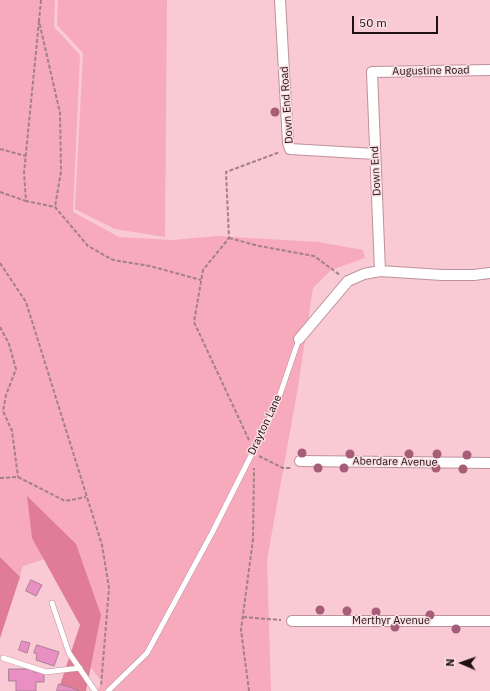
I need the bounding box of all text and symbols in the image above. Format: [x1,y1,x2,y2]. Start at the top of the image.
scale bar [354,8,440,34]
text: 50 m [359,15,387,30]
street label: Augustine Road [392,64,470,78]
street label: Down End Road [278,66,296,144]
street label: Down End [368,146,384,196]
street label: Drayton Lane [245,393,285,457]
street label: Aberdare Avenue [352,455,438,469]
street label: Merthyr Avenue [352,614,430,628]
north arrow [442,643,482,683]
text: N [443,658,457,667]

